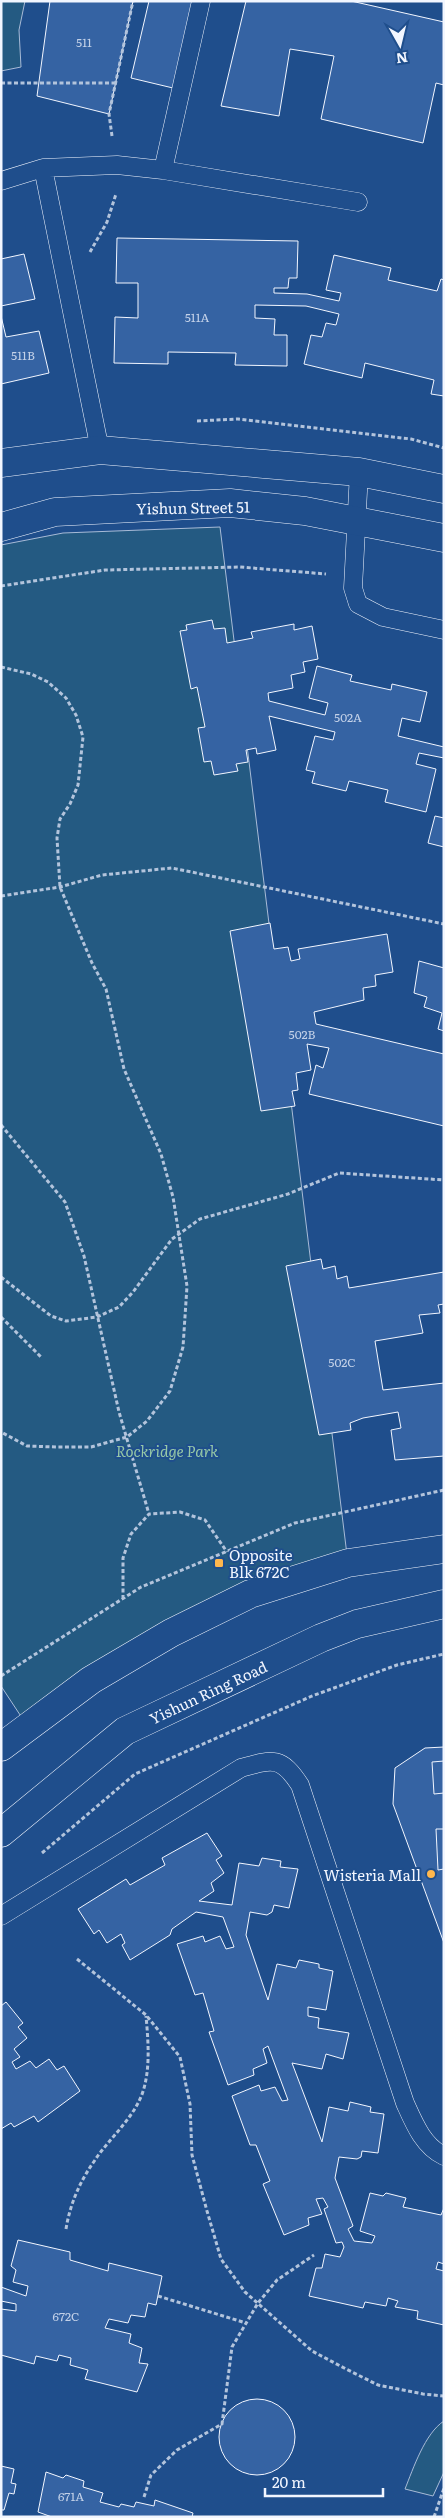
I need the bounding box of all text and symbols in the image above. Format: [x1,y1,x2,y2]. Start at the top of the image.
north arrow [375,20,425,70]
house number: 511 [76,33,92,51]
text: N [394,48,409,70]
house number: 511A [185,308,210,326]
house number: 511B [11,346,35,364]
street label: Yishun Street 51 [136,495,250,519]
house number: 502A [334,708,362,726]
house number: 502B [289,1025,316,1043]
house number: 502C [328,1353,356,1371]
park label: Rockridge Park [116,1439,219,1462]
place label: Opposite Blk 672C [229,1543,293,1583]
marker: Opposite Blk 672C [213,1557,225,1569]
street label: Yishun Ring Road [145,1655,271,1729]
place label: Wisteria Mall [324,1863,421,1886]
marker: Wisteria Mall [425,1868,437,1880]
house number: 672C [52,2307,80,2325]
scale bar [265,2466,382,2498]
text: 20 m [272,2470,306,2493]
house number: 671A [58,2487,84,2505]

